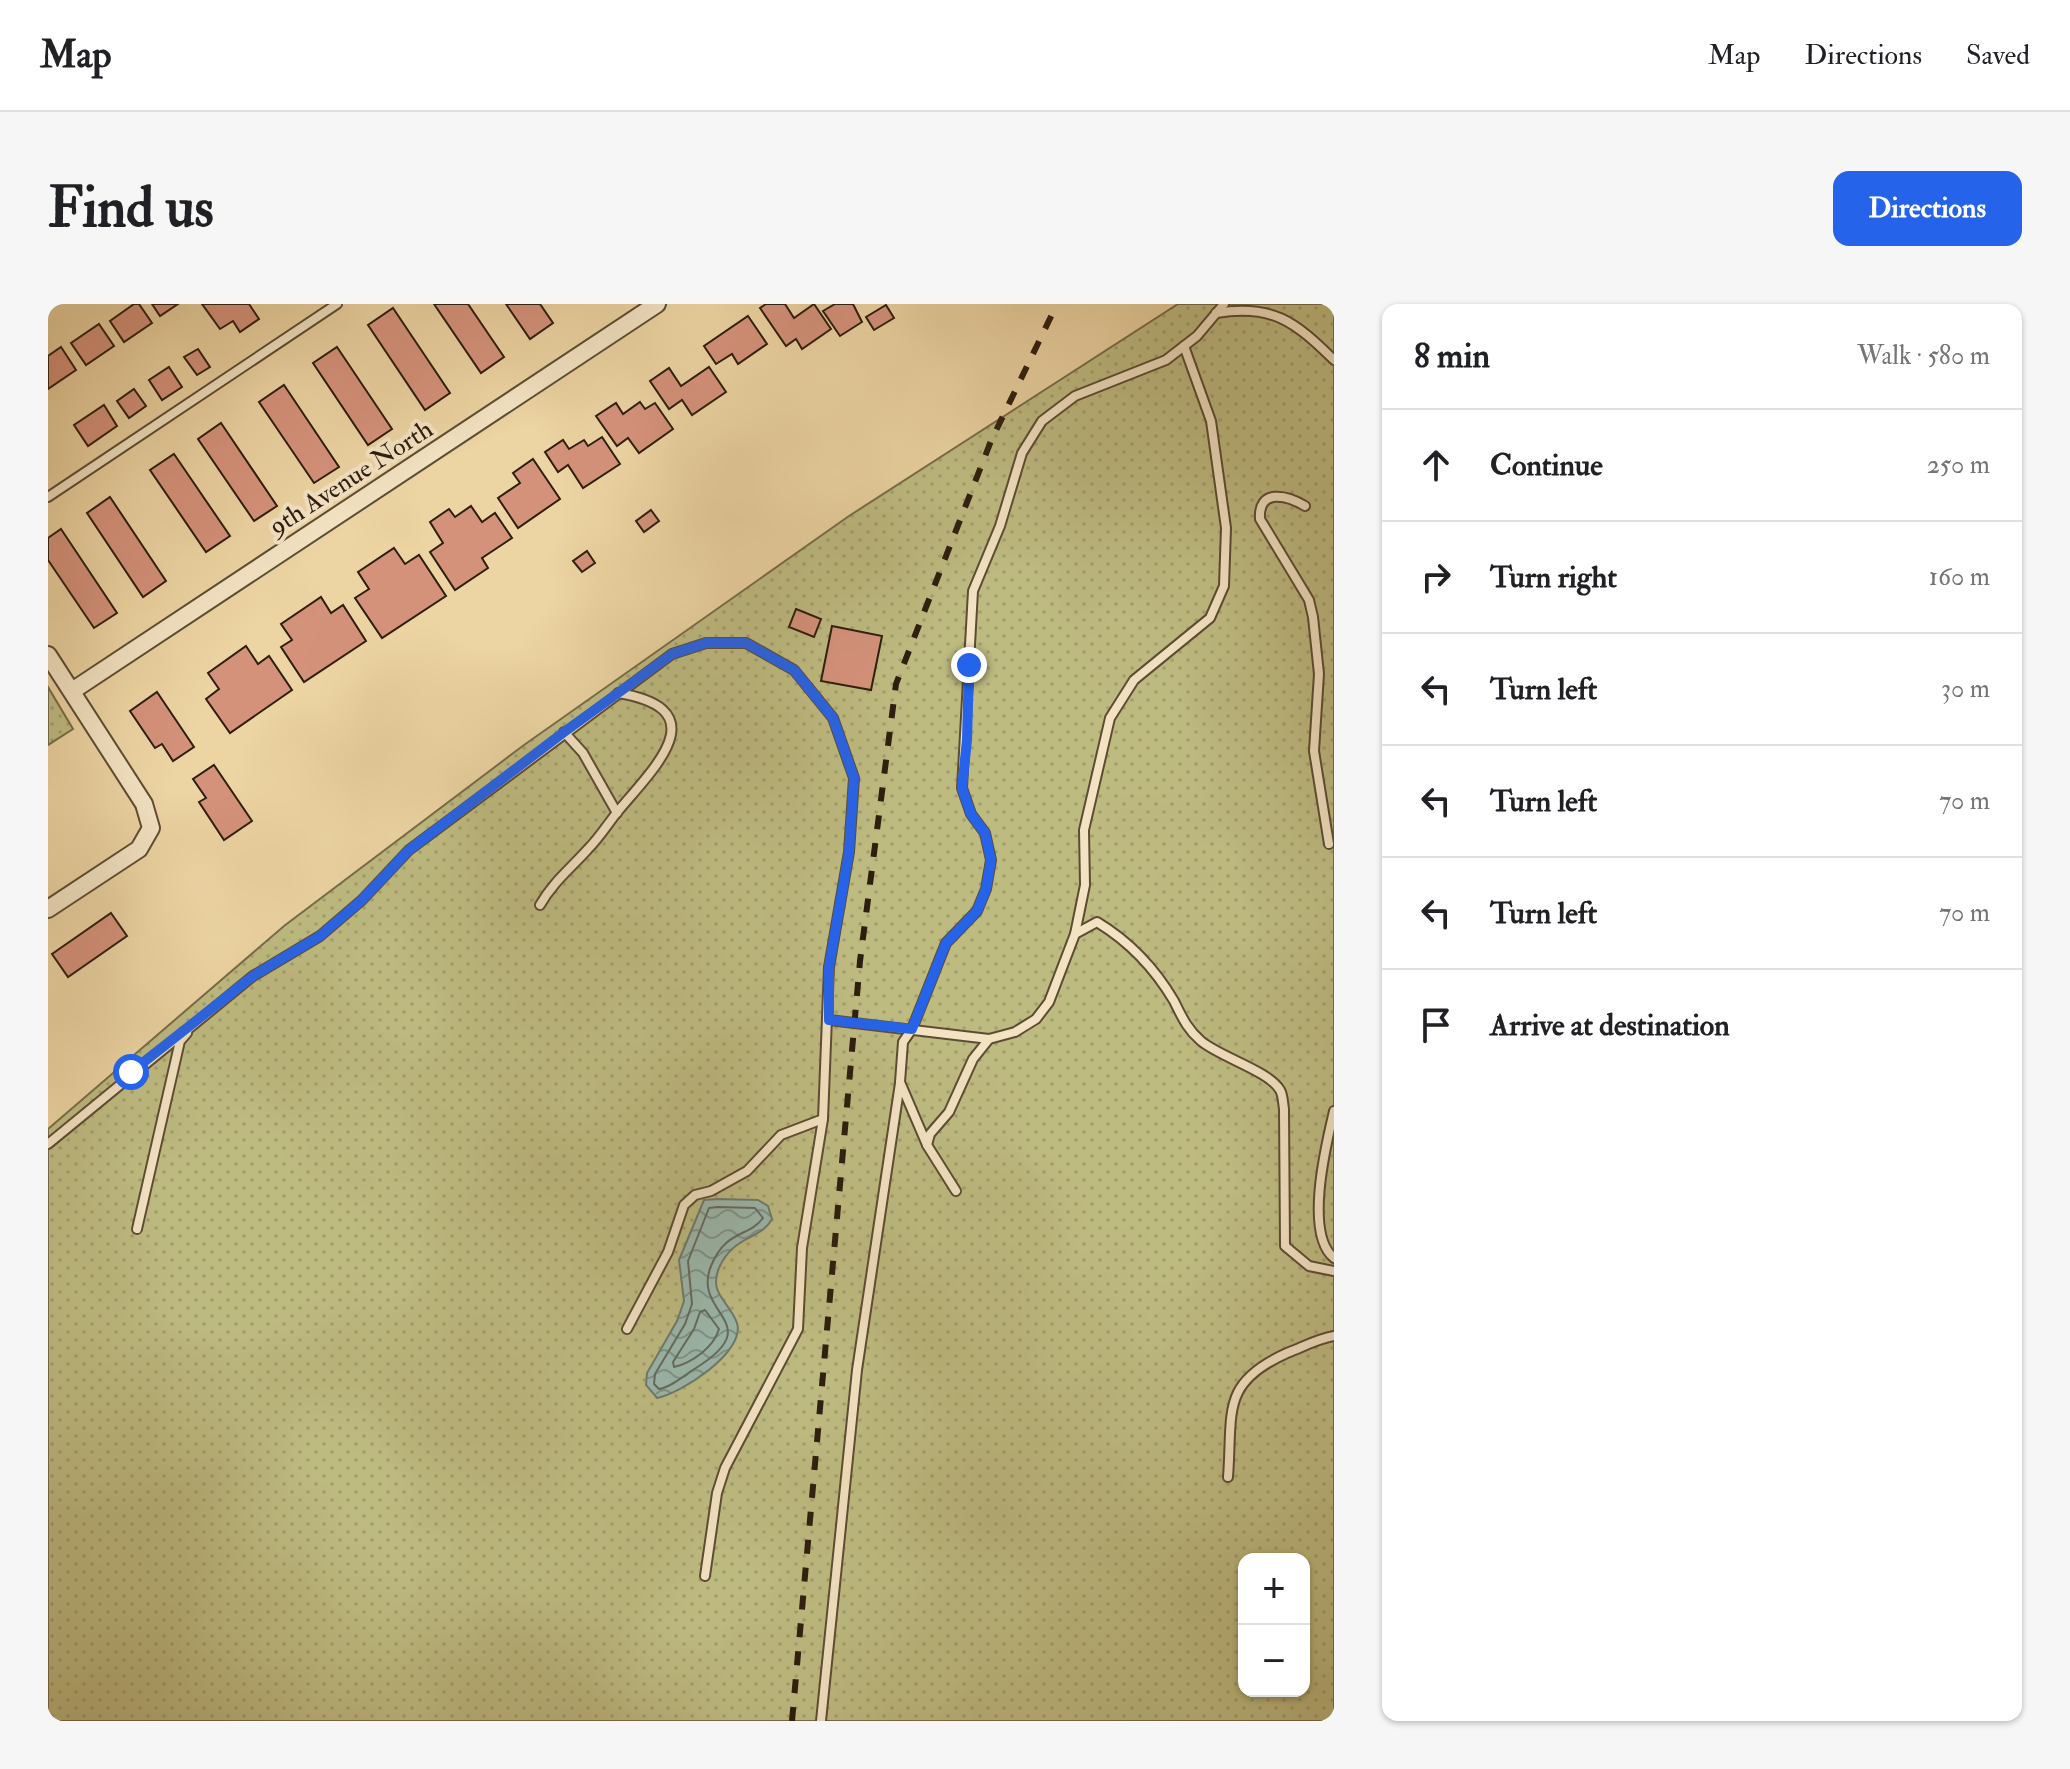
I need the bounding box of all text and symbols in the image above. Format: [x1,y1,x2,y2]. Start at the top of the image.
text: Map [40,31,111,79]
text: Map [1708,38,1761,73]
text: Directions [1805,38,1922,73]
text: Saved [1966,38,2030,73]
button: Directions [1833,171,2022,246]
text: Find us [48,173,214,244]
text: 8 min [1414,335,1490,378]
text: Walk · 580 m [1857,340,1990,372]
street label: 9th Avenue North [262,413,439,544]
icon: ahead [1414,443,1458,487]
text: Continue [1490,447,1603,484]
text: 250 m [1927,449,1990,481]
icon: right [1414,555,1458,599]
text: Turn right [1490,559,1617,596]
text: 160 m [1929,561,1990,593]
route end [951,647,987,683]
icon: left [1414,667,1458,711]
text: Turn left [1490,671,1597,708]
text: 30 m [1941,673,1990,705]
icon: left [1414,779,1458,823]
text: Turn left [1490,783,1597,820]
text: 70 m [1939,785,1990,817]
icon: left [1414,891,1458,935]
text: Turn left [1490,895,1597,932]
text: 70 m [1939,897,1990,929]
icon: arrive [1414,1003,1458,1047]
text: Arrive at destination [1490,1007,1730,1044]
route start [113,1054,149,1090]
map controls [1238,1553,1310,1697]
button: + [1238,1553,1310,1625]
button: − [1238,1625,1310,1697]

